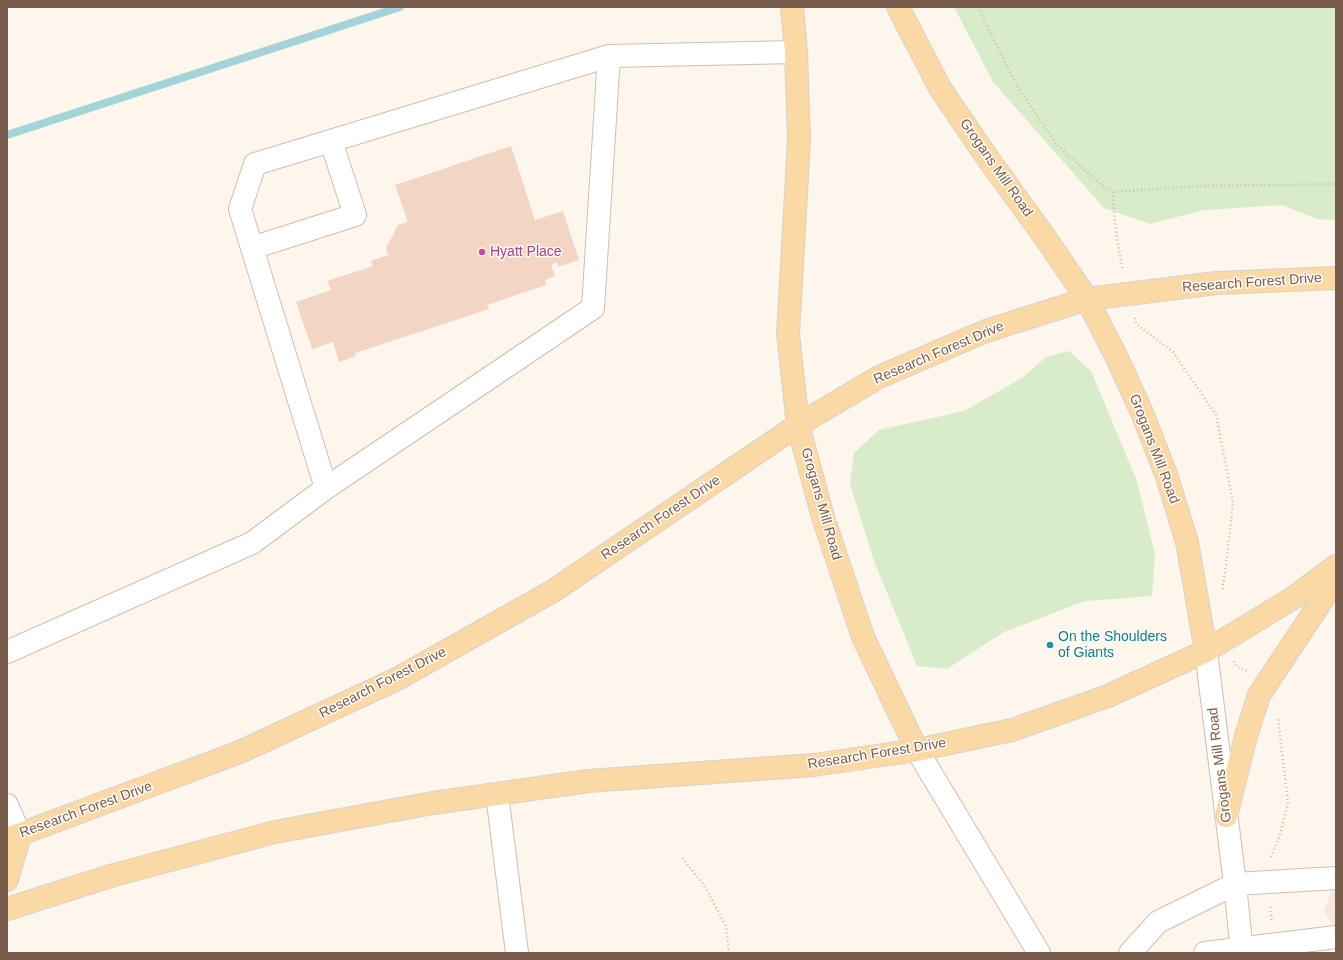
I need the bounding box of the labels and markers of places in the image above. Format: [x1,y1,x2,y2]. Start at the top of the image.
place label: Hyatt Place [490,244,562,260]
marker: Hyatt Place [477,247,487,257]
place label: On the Shoulders of Giants [1058,629,1167,662]
marker: On the Shoulders of Giants [1045,640,1055,650]

